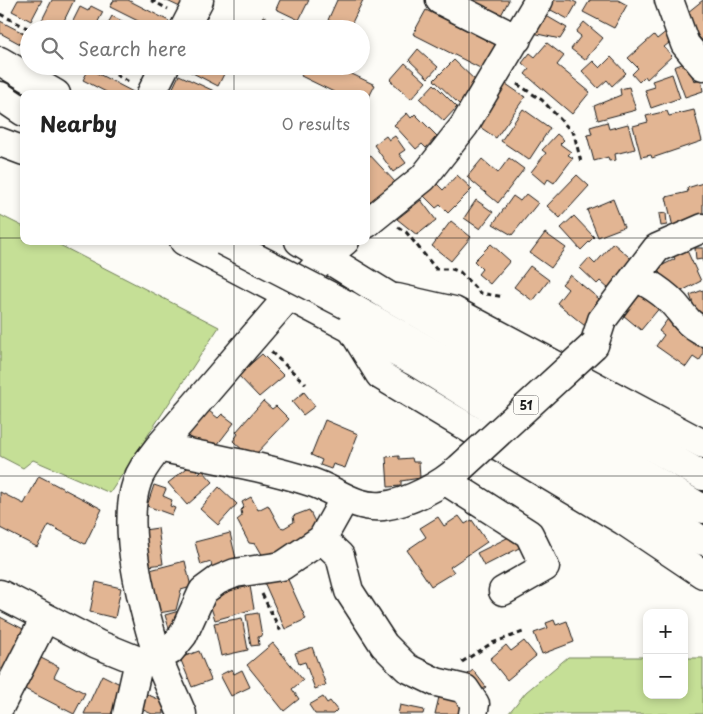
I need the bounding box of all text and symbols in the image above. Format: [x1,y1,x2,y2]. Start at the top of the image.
search box [20,20,370,75]
icon: search [38,34,66,62]
text: Search here [78,34,187,62]
text: Nearby [40,107,117,139]
text: 0 results [282,111,350,135]
road number: 51 [514,396,538,414]
map controls [643,609,688,699]
button: + [643,609,688,654]
button: − [643,654,688,699]

